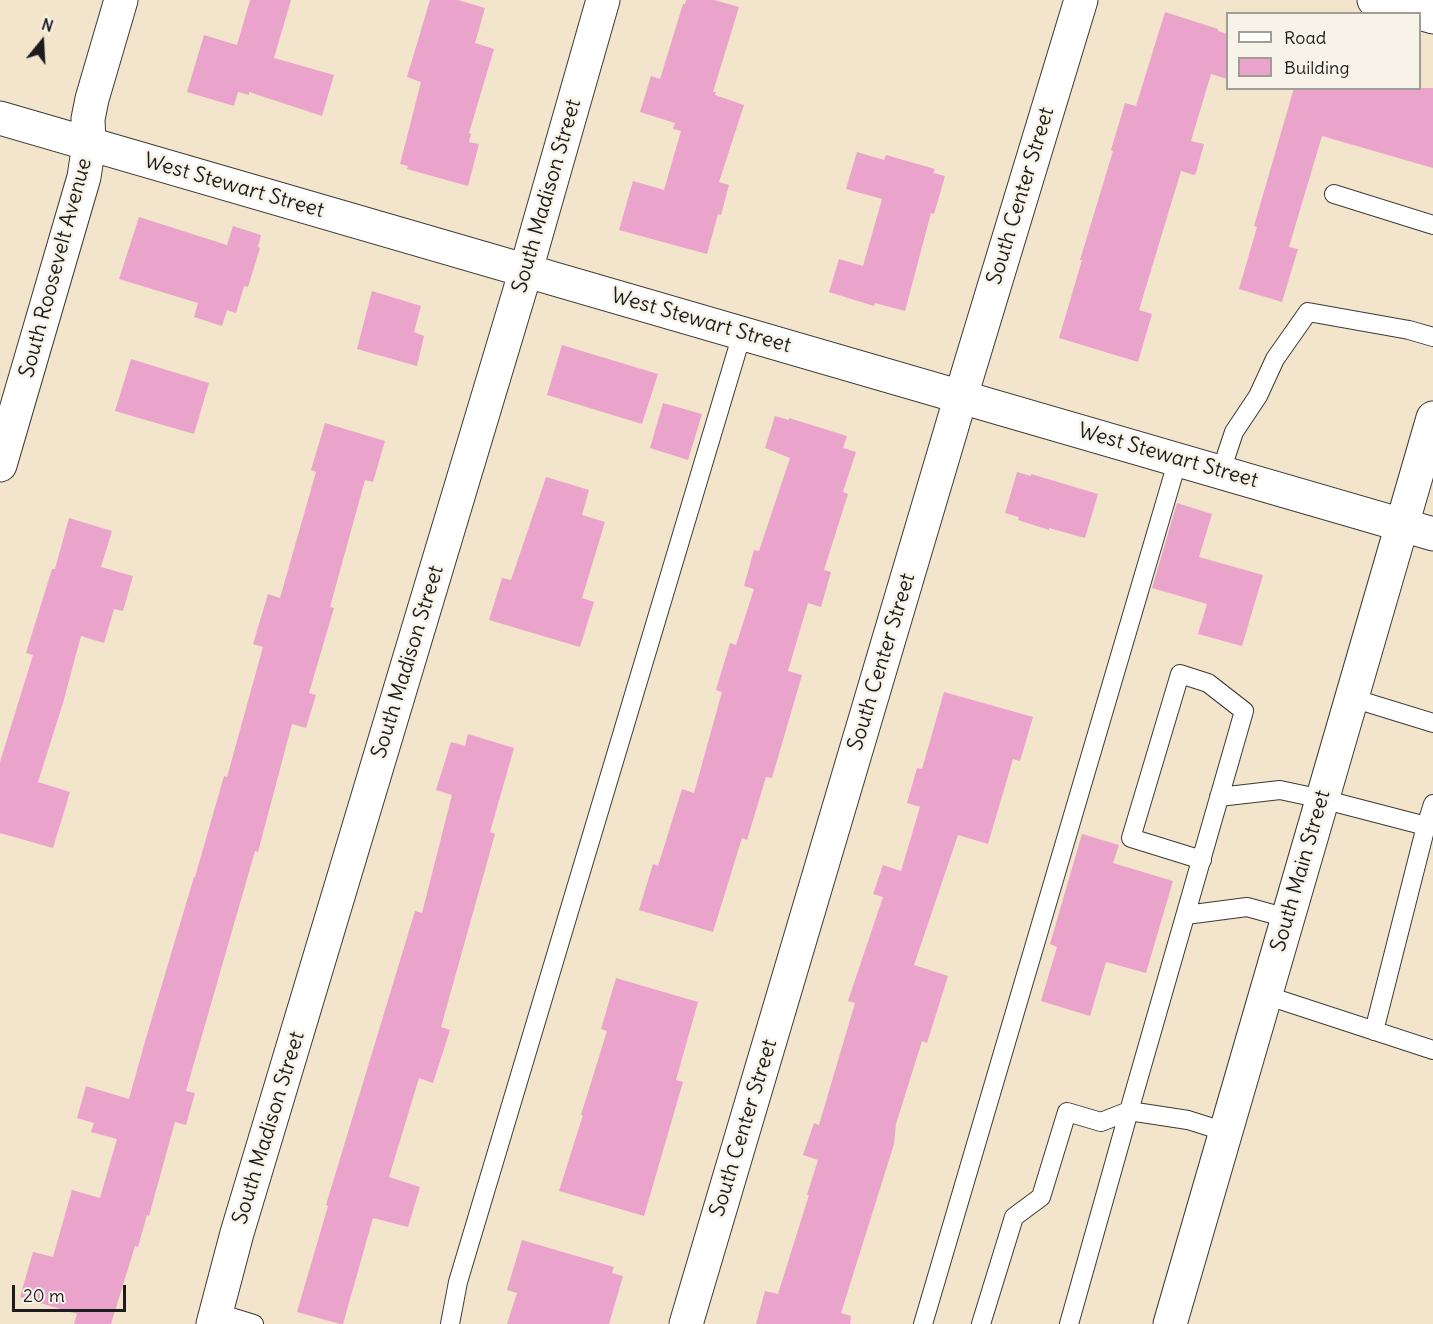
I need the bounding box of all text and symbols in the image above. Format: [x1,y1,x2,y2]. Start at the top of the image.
north arrow [12,12,72,72]
legend [1226,12,1421,90]
text: N [39,14,56,36]
text: Road [1284,26,1326,49]
text: Building [1284,56,1349,79]
street label: South Madison Street [507,96,587,296]
street label: South Center Street [982,104,1060,288]
street label: West Stewart Street [141,148,327,224]
street label: South Roosevelt Avenue [15,155,97,381]
street label: West Stewart Street [608,283,794,359]
street label: West Stewart Street [1075,418,1261,494]
street label: South Madison Street [367,563,449,761]
street label: South Center Street [843,570,921,754]
street label: South Main Street [1266,787,1336,955]
street label: South Madison Street [228,1029,310,1227]
street label: South Center Street [705,1036,783,1220]
scale bar [15,1273,129,1311]
text: 20 m [23,1284,65,1307]

